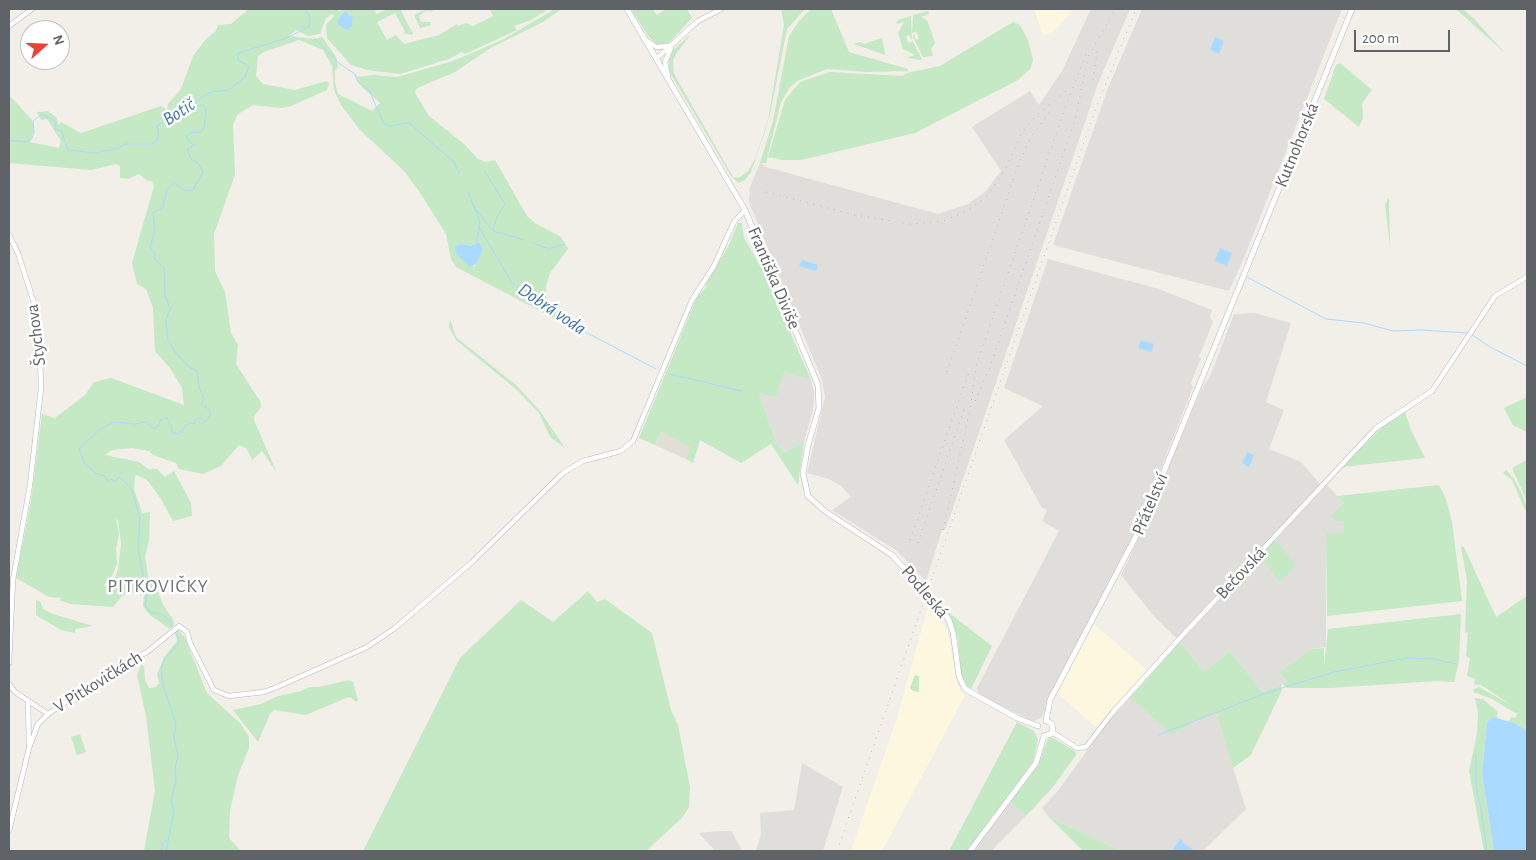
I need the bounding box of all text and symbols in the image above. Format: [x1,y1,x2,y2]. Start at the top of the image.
north arrow [20,20,70,70]
scale bar [1356,20,1452,52]
text: 200 m [1362,31,1399,46]
text: N [50,33,66,47]
water label: Botič [158,93,200,131]
street label: Kutnohorská [1270,100,1324,190]
street label: Františka Diviše [743,224,805,332]
water label: Dobrá voda [514,278,590,340]
street label: Štychova [21,303,51,367]
street label: Přátelství [1127,470,1173,538]
street label: Bečovská [1211,542,1271,604]
street label: Podleská [897,561,953,623]
district label: PITKOVIČKY [106,575,210,597]
street label: V Pitkovičkách [50,646,146,718]

